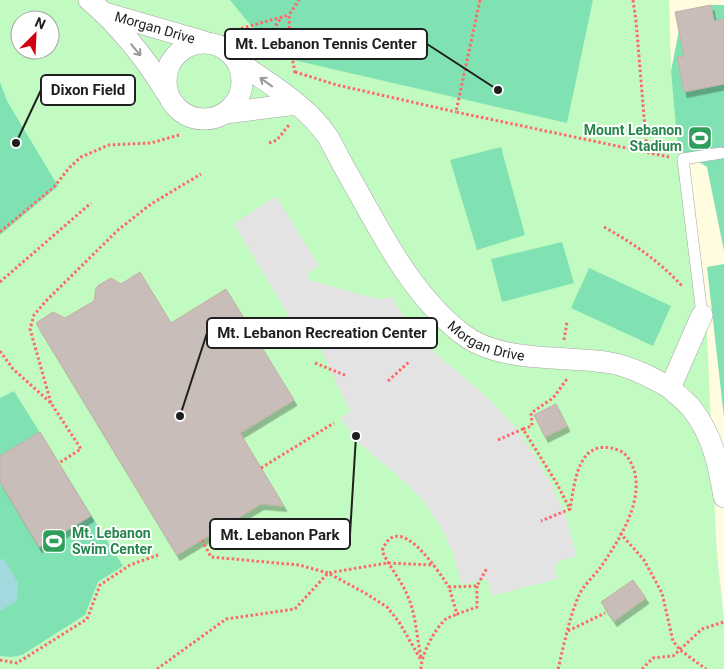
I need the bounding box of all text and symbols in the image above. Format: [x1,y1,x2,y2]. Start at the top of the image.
street label: Morgan Drive [113,8,197,47]
north arrow [10,10,60,60]
text: N [33,14,48,32]
callout: Mt. Lebanon Tennis Center [225,29,427,59]
text: Mt. Lebanon Tennis Center [235,35,417,53]
one-way arrow [130,44,142,57]
callout: Dixon Field [41,75,135,105]
one-way arrow [259,77,273,87]
text: Dixon Field [51,81,125,99]
place label: Mount Lebanon Stadium [584,122,682,154]
sports icon: Mount Lebanon Stadium [687,125,713,151]
callout: Mt. Lebanon Recreation Center [207,318,437,348]
street label: Morgan Drive [445,318,526,364]
text: Mt. Lebanon Recreation Center [217,324,427,342]
callout: Mt. Lebanon Park [210,519,350,549]
place label: Mt. Lebanon Swim Center [72,525,152,557]
text: Mt. Lebanon Park [220,526,341,544]
sports icon: Mt. Lebanon Swim Center [41,528,67,554]

